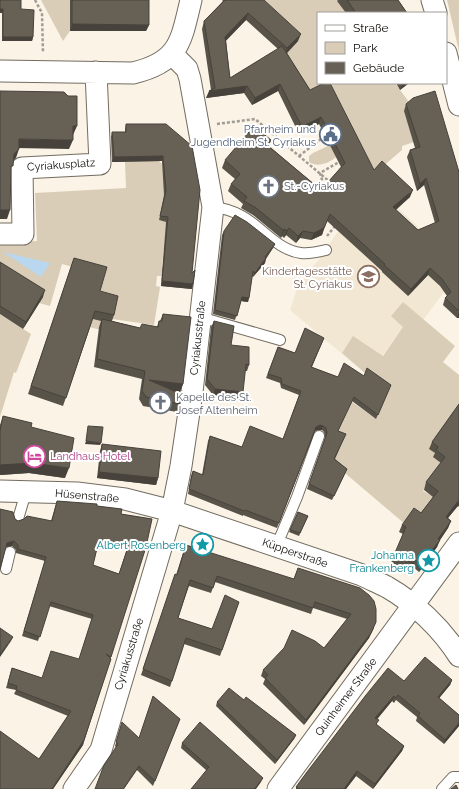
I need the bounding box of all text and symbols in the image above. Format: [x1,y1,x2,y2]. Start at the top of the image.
legend [317,12,447,84]
text: Straße [353,21,389,35]
text: Park [353,41,378,55]
text: Gebäude [353,61,404,75]
public building icon: Pfarrheim und Jugendheim St. Cyriakus [318,122,344,148]
place label: Pfarrheim und Jugendheim St. Cyriakus [191,123,316,149]
street label: Cyriakusplatz [26,156,96,174]
church icon: St.-Cyriakus [256,173,282,199]
place label: St.-Cyriakus [284,180,344,193]
school or university icon: Kindertagesstätte St. Cyriakus [355,264,381,290]
place label: Kindertagesstätte St. Cyriakus [262,265,353,291]
street label: Cyriakusstraße [188,300,208,376]
church icon: Kapelle des St. Josef Altenheim [147,390,173,416]
place label: Kapelle des St. Josef Altenheim [176,391,258,417]
hotel icon: Landhaus Hotel [21,443,47,469]
place label: Landhaus Hotel [50,450,130,463]
street label: Hüsenstraße [54,487,120,505]
place icon: Albert Rosenberg [189,532,215,558]
street label: Küpperstraße [260,536,330,570]
place label: Albert Rosenberg [96,539,186,552]
place icon: Johanna Frankenberg [416,548,442,574]
place label: Johanna Frankenberg [350,549,414,575]
street label: Cyriakusstraße [112,616,146,692]
street label: Quinheimer Straße [312,655,380,739]

